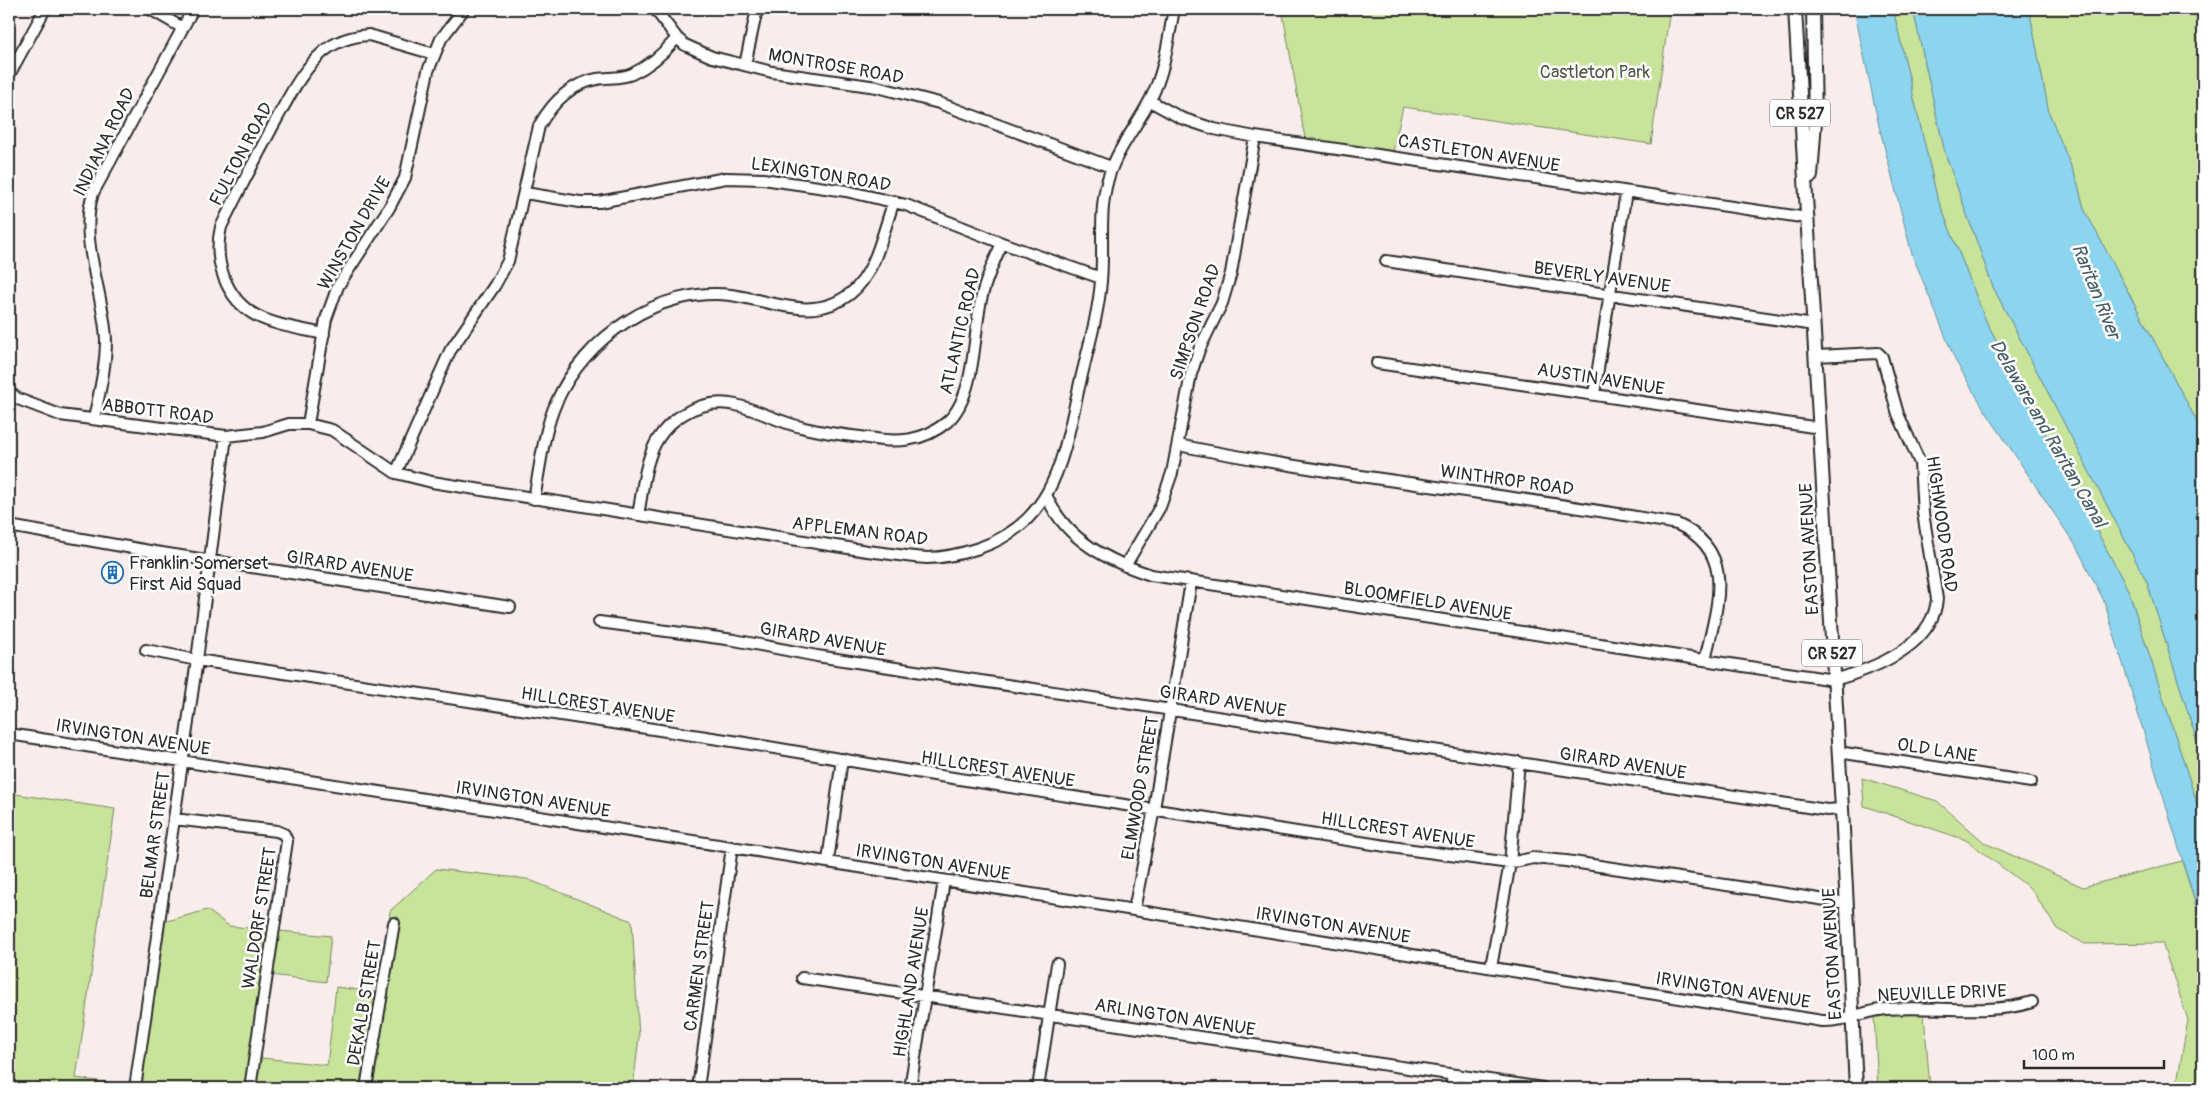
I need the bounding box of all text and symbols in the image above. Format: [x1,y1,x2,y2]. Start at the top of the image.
street label: MONTROSE ROAD [766,43,905,90]
park label: Castleton Park [1540,61,1651,84]
street label: INDIANA ROAD [68,84,141,200]
street label: FULTON ROAD [205,99,278,210]
road number: CR 527 [1770,100,1830,126]
street label: CASTLETON AVENUE [1396,129,1562,178]
street label: LEXINGTON ROAD [749,152,892,197]
street label: WINSTON DRIVE [313,172,396,294]
water label: Raritan River [2066,240,2127,344]
street label: BEVERLY AVENUE [1532,257,1672,298]
street label: SIMPSON ROAD [1165,261,1226,383]
street label: ATLANTIC ROAD [935,266,986,397]
water label: Delaware and Raritan Canal [1984,335,2113,534]
street label: AUSTIN AVENUE [1536,358,1666,401]
street label: ABBOTT ROAD [101,393,215,430]
street label: HIGHWOOD ROAD [1921,454,1962,594]
street label: WINTHROP ROAD [1439,460,1575,501]
street label: EASTON AVENUE [1795,482,1824,616]
street label: APPLEMAN ROAD [791,512,929,551]
street label: GIRARD AVENUE [285,545,415,588]
place label: Franklin Somerset First Aid Squad [129,552,269,596]
building icon: Franklin Somerset First Aid Squad [101,561,125,585]
street label: BLOOMFIELD AVENUE [1342,577,1514,626]
street label: GIRARD AVENUE [758,617,888,662]
road number: CR 527 [1802,640,1862,666]
street label: GIRARD AVENUE [1158,680,1288,723]
street label: HILLCREST AVENUE [519,682,676,729]
street label: IRVINGTON AVENUE [54,714,212,761]
street label: ELMWOOD STREET [1117,714,1164,862]
street label: OLD LANE [1896,733,1978,768]
street label: GIRARD AVENUE [1558,742,1688,785]
street label: HILLCREST AVENUE [919,746,1076,793]
street label: BELMAR STREET [135,770,176,900]
street label: IRVINGTON AVENUE [454,776,612,823]
street label: HILLCREST AVENUE [1319,807,1476,854]
street label: IRVINGTON AVENUE [854,839,1012,886]
street label: WALDORF STREET [237,845,282,991]
street label: EASTON AVENUE [1818,887,1847,1021]
street label: CARMEN STREET [679,899,720,1033]
street label: IRVINGTON AVENUE [1254,902,1412,949]
street label: HIGHLAND AVENUE [888,905,935,1059]
street label: DEKALB STREET [342,939,387,1068]
street label: IRVINGTON AVENUE [1654,967,1812,1014]
street label: NEUVILLE DRIVE [1877,980,2007,1007]
street label: ARLINGTON AVENUE [1093,993,1257,1042]
scale bar [2024,1037,2164,1069]
text: 100 m [2032,1046,2075,1065]

